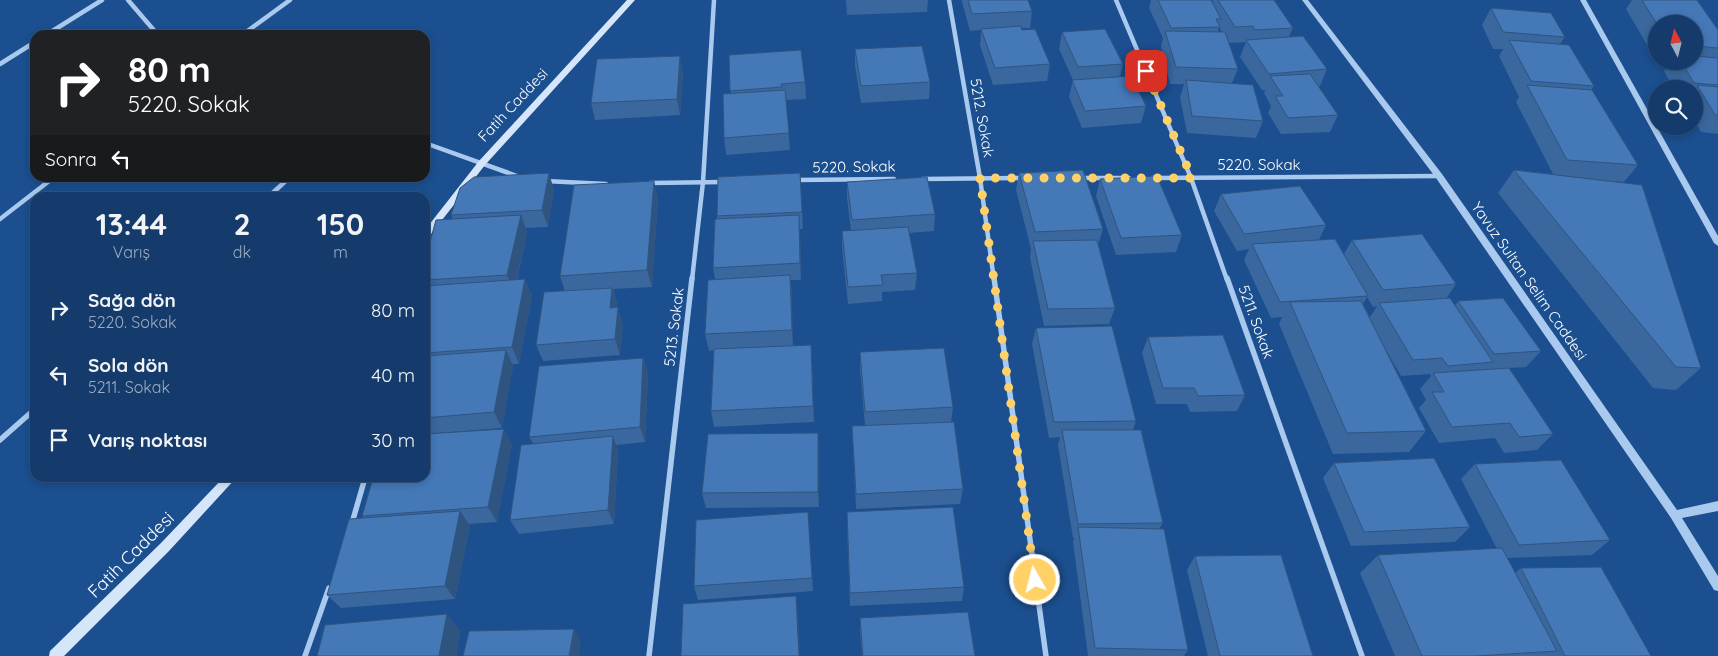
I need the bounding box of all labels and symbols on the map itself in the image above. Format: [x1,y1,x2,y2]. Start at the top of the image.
north arrow [1648,15,1702,70]
pin [1125,50,1167,92]
street label: Fatih Caddesi [474,64,552,146]
street label: 5212. Sokak [966,77,999,159]
street label: 5220. Sokak [1217,155,1301,174]
street label: 5220. Sokak [812,156,896,177]
street label: Yavuz Sultan Selim Caddesi [1467,198,1591,364]
street label: 5211. Sokak [1234,282,1279,361]
street label: 5213. Sokak [659,286,688,367]
street label: Fatih Caddesi [83,507,179,603]
position arrow [1008,553,1060,605]

